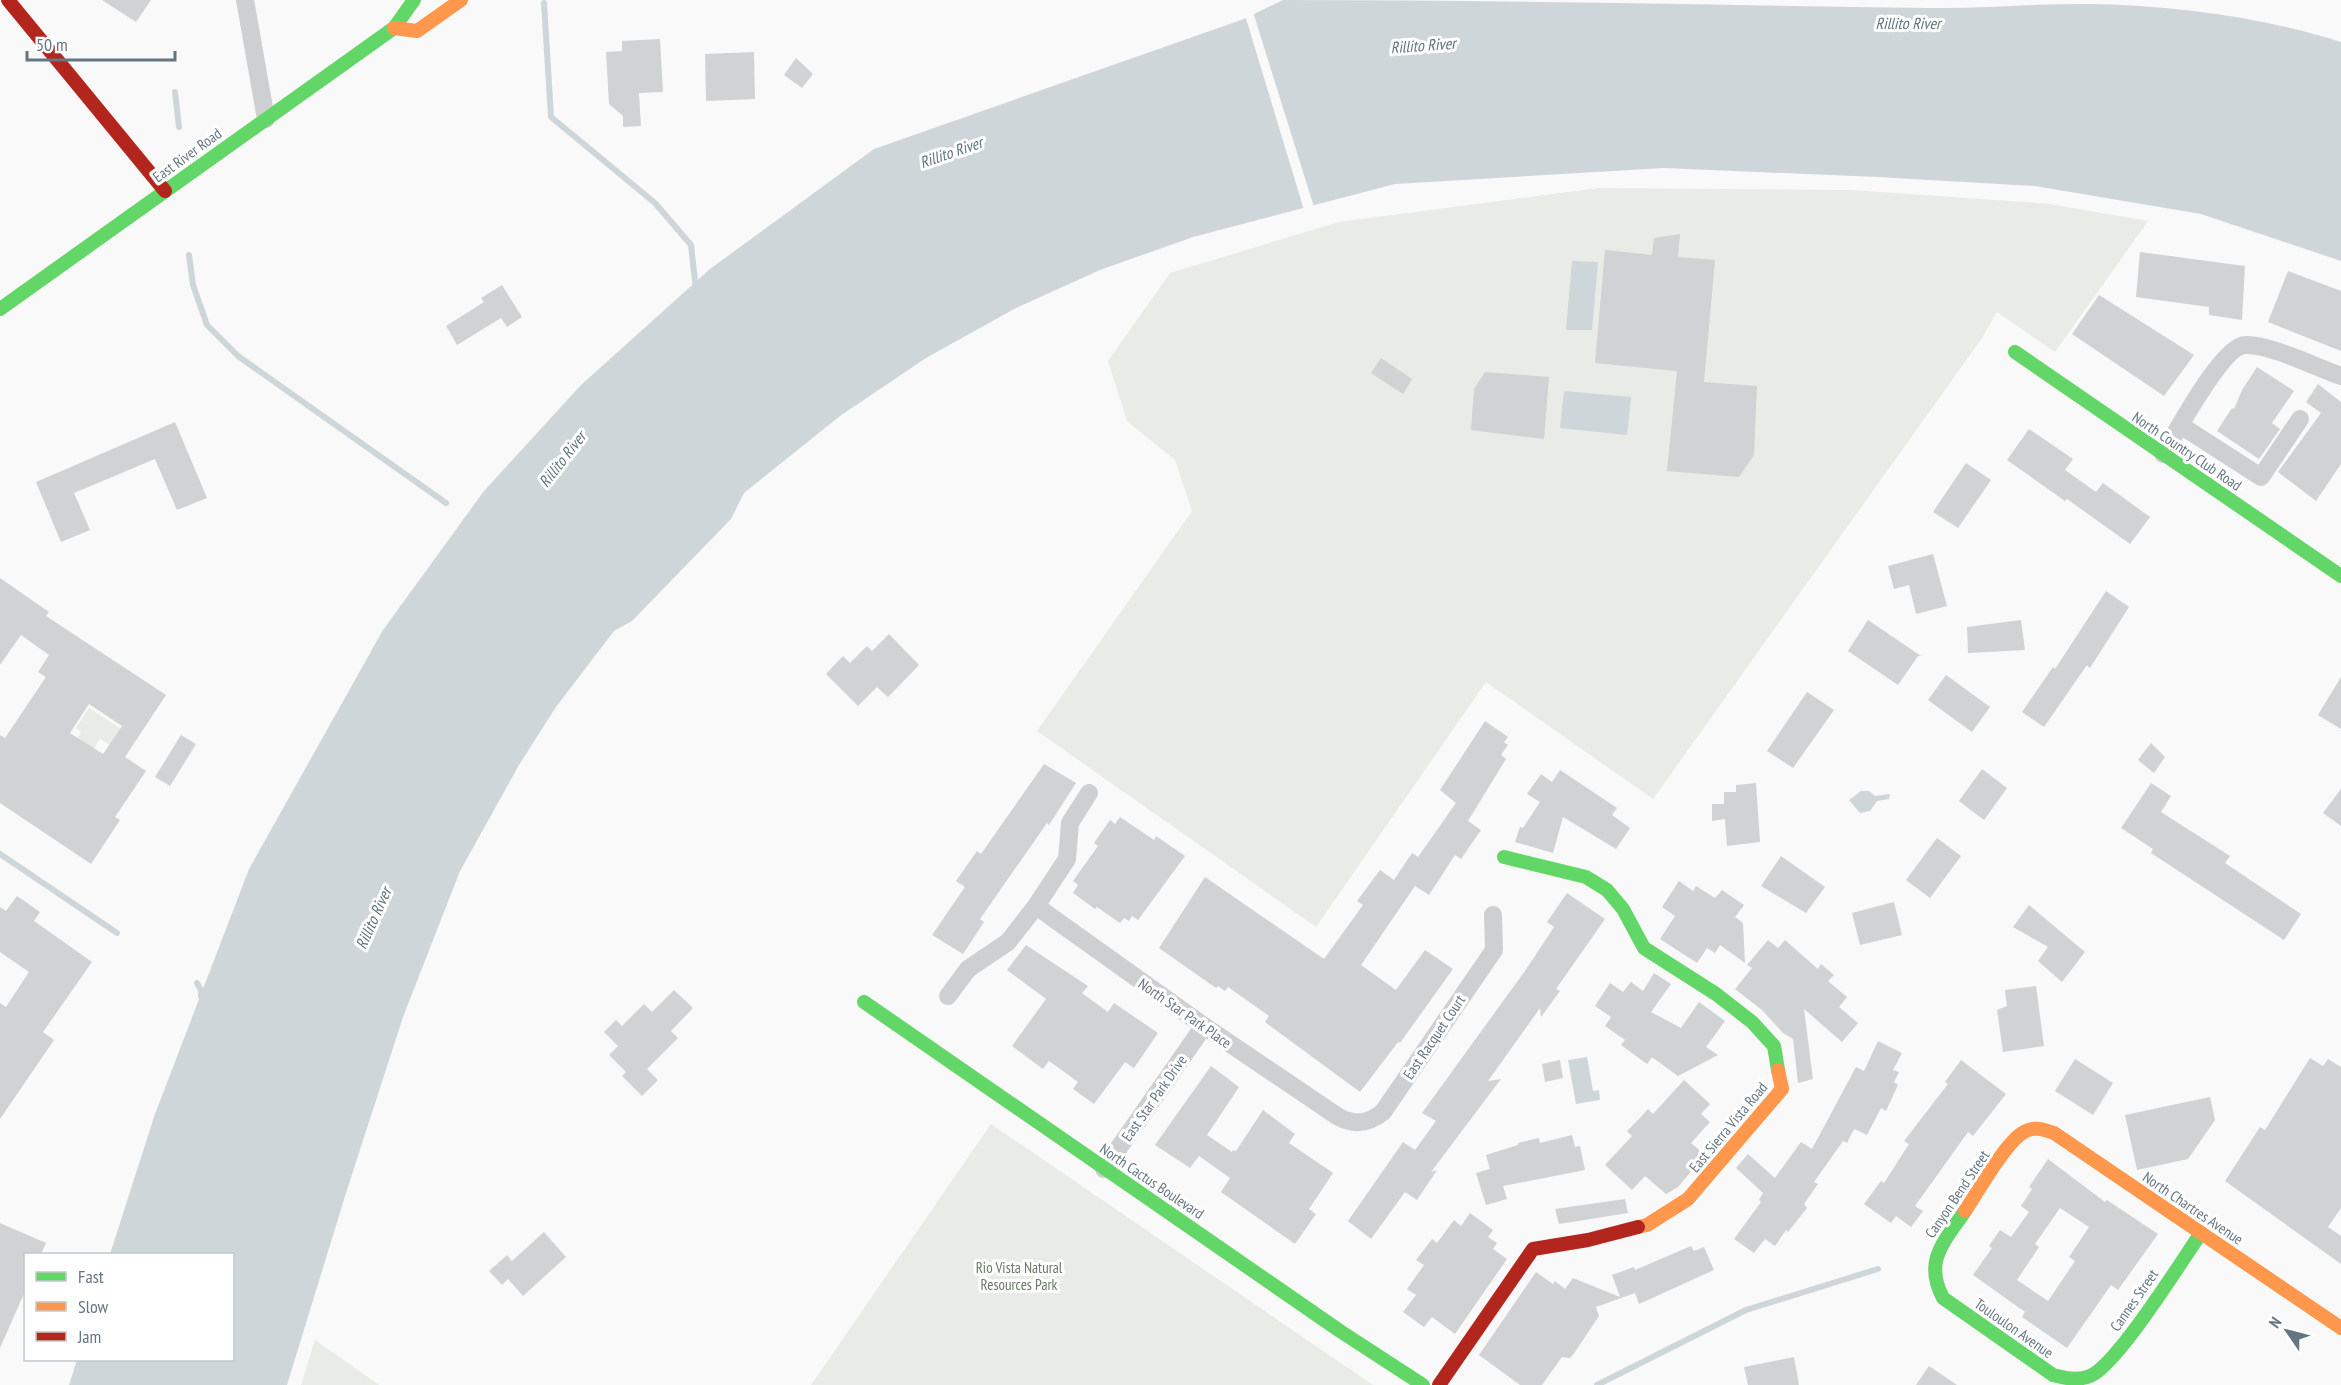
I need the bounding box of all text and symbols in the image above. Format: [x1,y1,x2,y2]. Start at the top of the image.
water label: Rillito River [1875,13,1943,33]
scale bar [27,24,176,62]
text: 50 m [36,33,68,56]
water label: Rillito River [1390,33,1459,57]
street label: East River Road [149,124,225,186]
water label: Rillito River [917,131,987,172]
street label: North Country Club Road [2129,407,2245,495]
water label: Rillito River [534,425,591,491]
water label: Rillito River [351,882,396,952]
street label: North Star Park Place [1135,974,1235,1052]
street label: East Racquet Court [1399,991,1469,1083]
street label: East Star Park Drive [1117,1051,1191,1145]
street label: East Sierra Vista Road [1685,1078,1771,1176]
street label: North Cactus Boulevard [1096,1139,1208,1223]
street label: Canyon Bend Street [1921,1147,1993,1241]
street label: North Chartres Avenue [2139,1167,2247,1249]
legend [24,1253,234,1361]
park label: Rio Vista Natural Resources Park [976,1258,1063,1294]
text: Fast [78,1265,104,1288]
street label: Cannes Street [2106,1265,2162,1335]
street label: Touloulon Avenue [1971,1294,2057,1362]
text: Slow [78,1295,109,1318]
north arrow [2257,1301,2317,1361]
text: N [2264,1313,2285,1332]
text: Jam [77,1325,101,1348]

